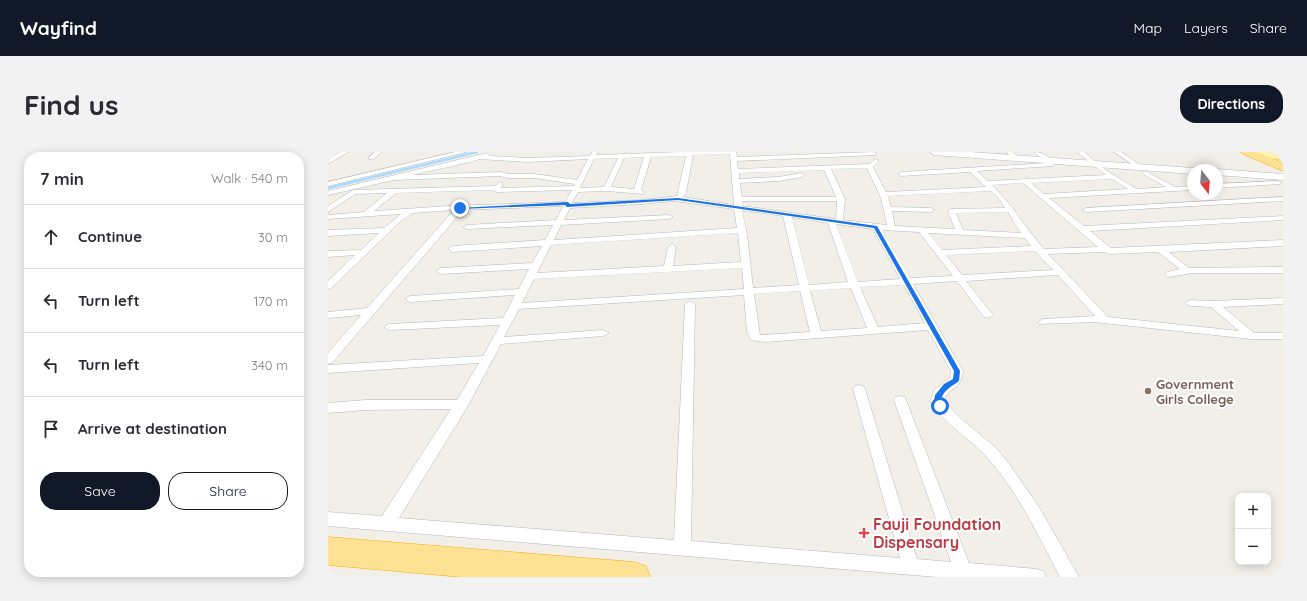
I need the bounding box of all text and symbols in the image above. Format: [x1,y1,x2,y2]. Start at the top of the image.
text: Wayfind [20,16,97,40]
text: Map [1133,19,1162,37]
text: Layers [1184,19,1228,37]
text: Share [1250,19,1287,37]
button: Directions [1180,85,1283,123]
text: Find us [24,87,118,122]
north arrow [1187,164,1223,200]
text: 7 min [40,168,84,189]
text: Walk · 540 m [211,170,288,186]
route end [451,199,469,217]
icon: ahead [40,226,62,248]
text: Continue [78,227,142,246]
text: 30 m [258,229,288,245]
icon: left [40,290,62,312]
text: Turn left [78,291,140,310]
text: 170 m [253,293,288,309]
icon: left [40,354,62,376]
text: Turn left [78,355,140,374]
text: 340 m [251,357,288,373]
place label: Government Girls College [1156,376,1234,407]
marker: Government Girls College [1143,386,1153,396]
route start [931,397,949,415]
icon: arrive [40,418,62,440]
text: Arrive at destination [78,419,227,438]
button: Save [40,472,160,510]
button: Share [168,472,288,510]
map controls [1235,493,1271,565]
button: + [1235,493,1271,529]
place label: Fauji Foundation Dispensary [873,514,1001,552]
marker: Fauji Foundation Dispensary [858,527,870,539]
button: − [1235,529,1271,565]

